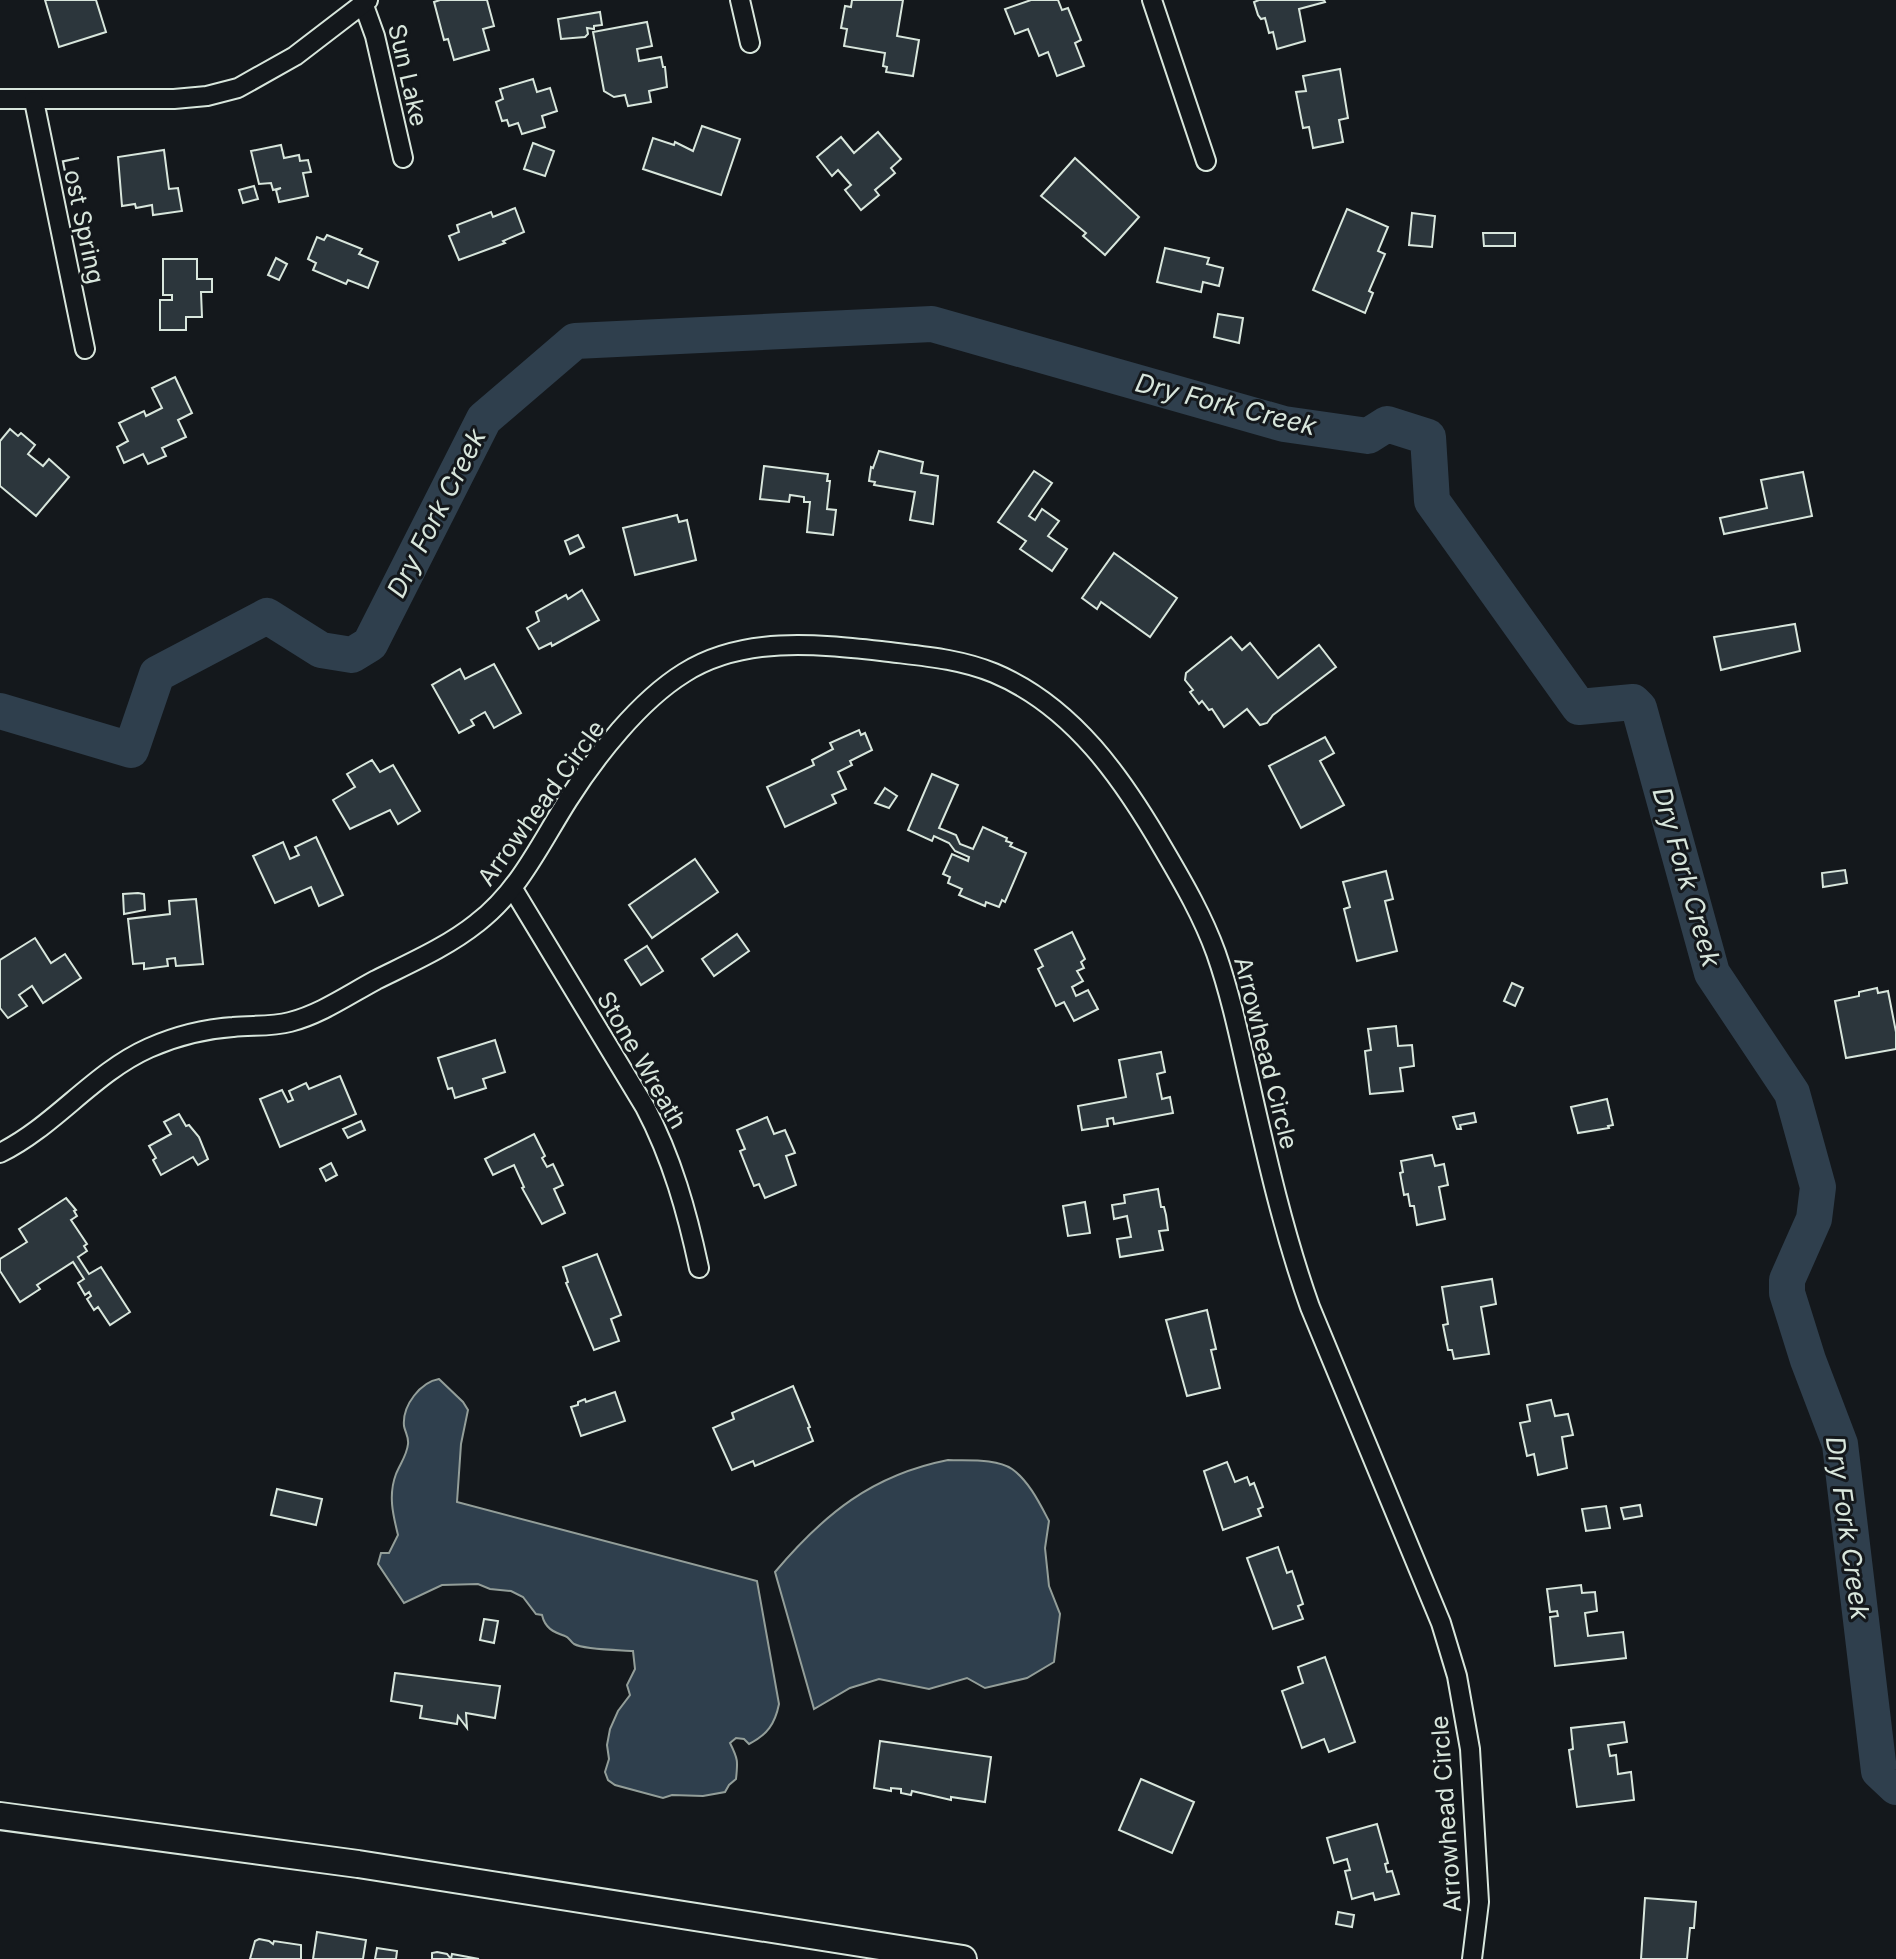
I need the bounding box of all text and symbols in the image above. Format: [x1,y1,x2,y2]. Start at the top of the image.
street label: Sun Lake [382,21,434,129]
street label: Lost Spring [55,154,111,286]
water label: Dry Fork Creek [1132,367,1320,442]
water label: Dry Fork Creek [380,423,492,603]
street label: Arrowhead Circle [471,715,611,891]
water label: Dry Fork Creek [1647,784,1728,971]
street label: Arrowhead Circle [1228,954,1304,1152]
street label: Stone Wreath [591,986,693,1134]
water label: Dry Fork Creek [1820,1434,1876,1623]
street label: Arrowhead Circle [1425,1715,1467,1913]

